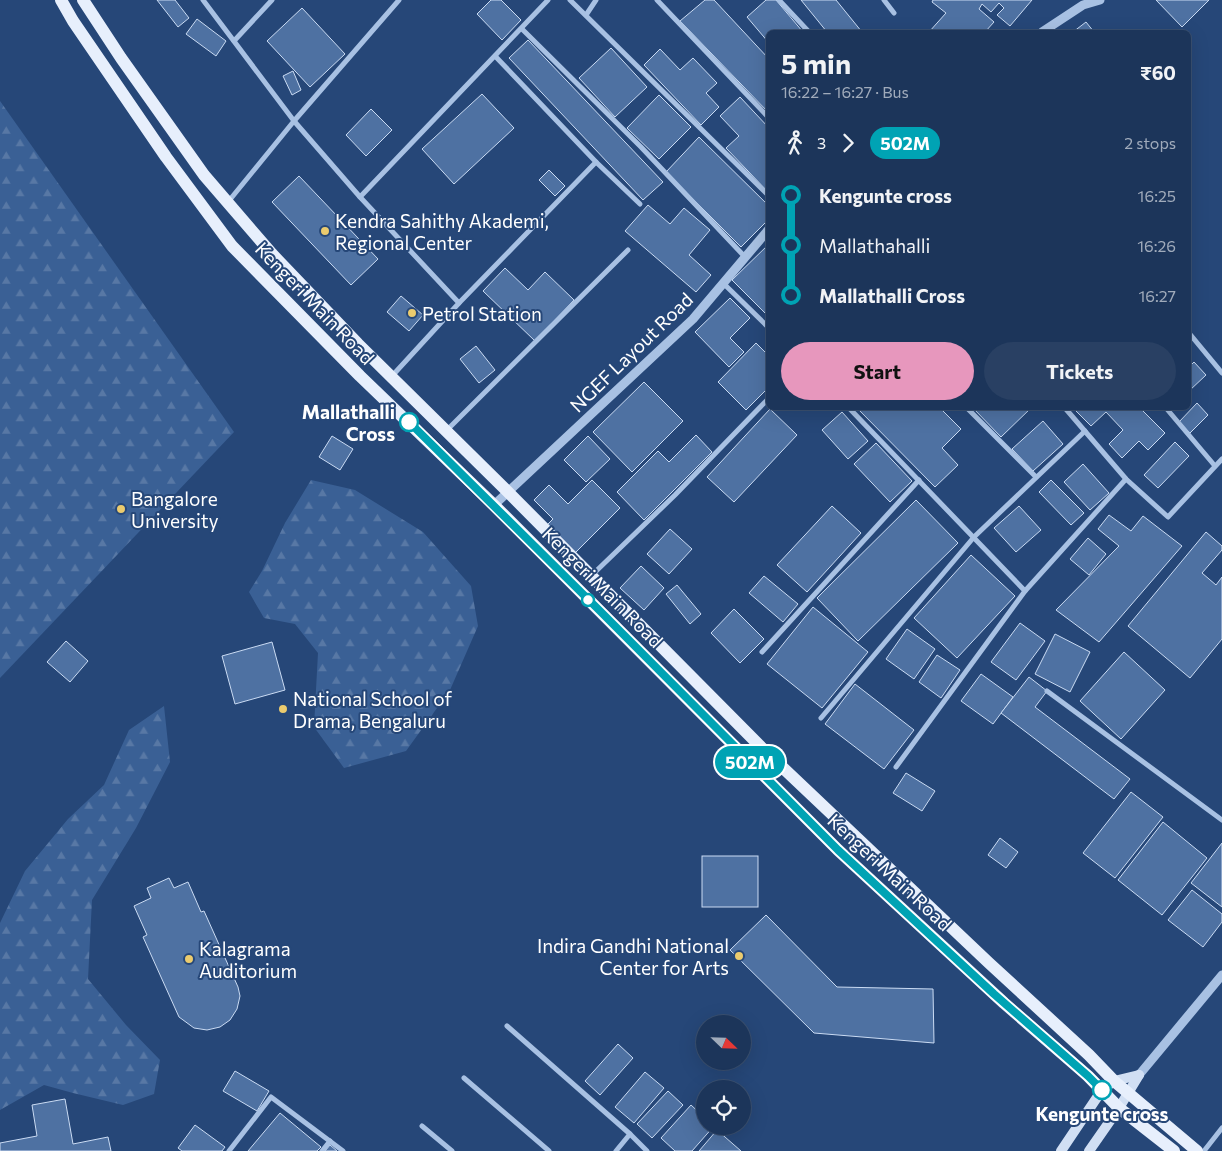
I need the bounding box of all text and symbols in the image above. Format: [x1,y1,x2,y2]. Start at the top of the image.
text: 5 min [781,46,851,80]
text: ₹60 [1140,61,1176,84]
text: 16:22 – 16:27 · Bus [781,82,909,101]
icon: walk [781,129,809,157]
icon: forward [834,129,862,157]
text: 502M [880,132,930,154]
text: 3 [817,133,826,152]
text: 2 stops [1124,133,1176,152]
text: Kengunte cross [819,184,952,207]
text: 16:25 [1138,186,1176,205]
place label: Kendra Sahithy Akademi, Regional Center [335,209,549,254]
marker: Kendra Sahithy Akademi, Regional Center [319,225,331,237]
text: Mallathahalli [819,234,931,257]
text: 16:26 [1137,236,1176,255]
street label: Kengeri Main Road [251,237,379,369]
text: Mallathalli Cross [819,284,965,307]
text: 16:27 [1138,286,1176,305]
street label: NGEF Layout Road [565,287,697,417]
place label: Petrol Station [422,302,542,325]
marker: Petrol Station [406,307,418,319]
button: Start [781,342,974,400]
button: Tickets [984,342,1176,400]
place label: Mallathalli Cross [302,400,395,445]
marker: Mallathalli Cross [399,412,419,432]
place label: Bangalore University [131,487,219,532]
marker: Bangalore University [115,503,127,515]
street label: Kengeri Main Road [538,522,668,652]
unlabelled marker [581,593,595,607]
place label: National School of Drama, Bengaluru [293,687,452,732]
marker: National School of Drama, Bengaluru [277,703,289,715]
line badge: 502M [715,746,785,778]
text: 502M [725,751,775,773]
street label: Kengeri Main Road [823,809,957,935]
place label: Indira Gandhi National Center for Arts [537,934,729,979]
place label: Kalagrama Auditorium [199,937,297,982]
marker: Indira Gandhi National Center for Arts [733,950,745,962]
marker: Kalagrama Auditorium [183,953,195,965]
north arrow [696,1015,751,1070]
map controls [696,1015,751,1135]
button: locate [696,1080,751,1135]
marker: Kengunte cross [1092,1080,1112,1100]
place label: Kengunte cross [1036,1102,1169,1125]

